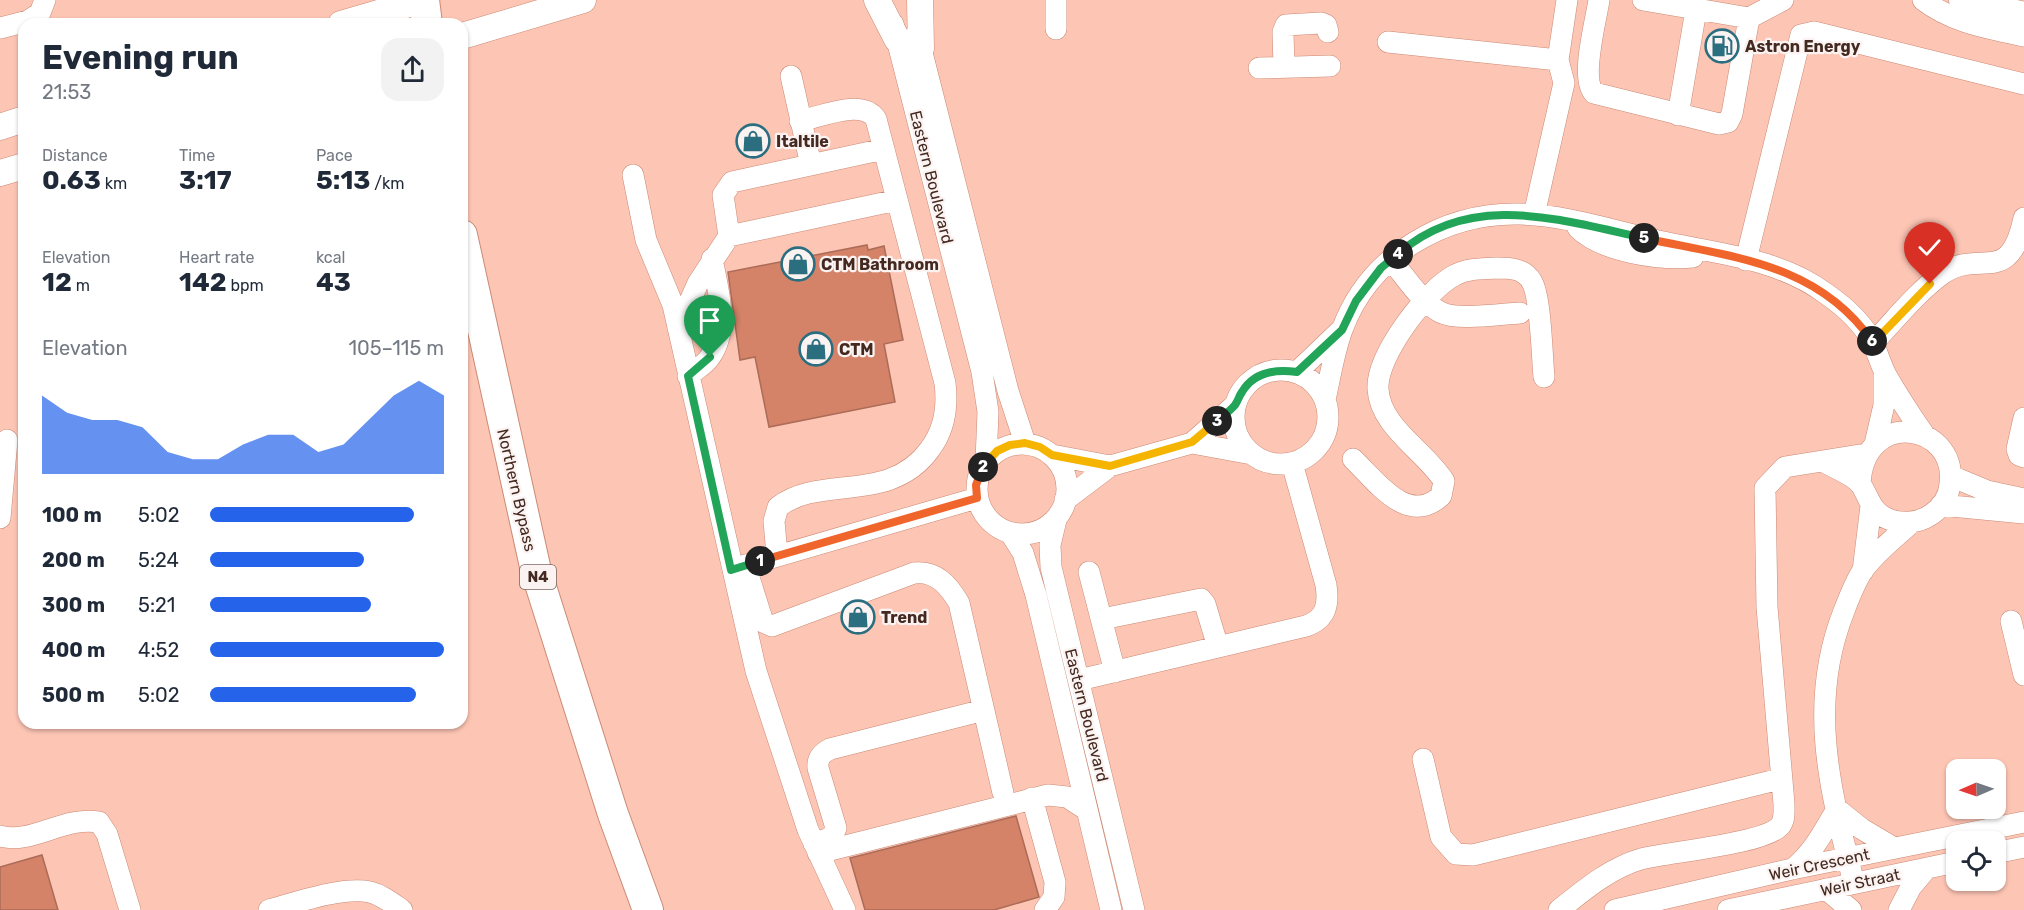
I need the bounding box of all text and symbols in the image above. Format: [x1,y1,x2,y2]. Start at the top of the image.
fuel station icon: Astron Energy [1704,28,1740,64]
place label: Astron Energy [1745,37,1861,56]
text: Evening run [42,38,239,77]
button: share [381,38,444,101]
text: 21:53 [42,80,91,104]
street label: Eastern Boulevard [906,109,957,246]
shop icon: Italtile [735,123,771,159]
place label: Italtile [776,132,829,151]
text: Distance [42,146,108,165]
text: Time [179,146,215,165]
text: Pace [316,146,353,165]
text: 0.63 [42,165,101,196]
text: 3:17 [179,165,232,196]
text: 5:13 [316,165,370,196]
text: km [101,174,127,193]
text: /km [370,174,405,193]
pin [1904,222,1955,284]
pin: 5 [1629,223,1659,253]
text: 5 [1639,228,1649,247]
icon: check [1913,231,1946,264]
pin: 4 [1383,239,1413,269]
text: 4 [1393,244,1403,263]
shop icon: CTM Bathroom [780,246,816,282]
text: Elevation [42,248,111,267]
text: Heart rate [179,248,254,267]
text: kcal [316,248,345,267]
place label: CTM Bathroom [821,255,939,274]
text: 12 [42,267,72,298]
text: 142 [179,267,227,298]
text: 43 [316,267,351,298]
text: m [72,276,90,295]
text: bpm [227,276,264,295]
pin [684,295,735,357]
icon: arrive [693,304,726,337]
pin: 6 [1857,326,1887,356]
shop icon: CTM [798,331,834,367]
text: 6 [1867,331,1877,350]
text: Elevation [42,336,128,360]
text: 105–115 m [348,336,444,360]
place label: CTM [839,340,874,359]
pin: 3 [1202,406,1232,436]
text: 3 [1212,411,1222,430]
street label: Northern Bypass [493,427,540,553]
pin: 2 [968,452,998,482]
text: 2 [978,457,988,476]
text: 100 m [42,503,102,527]
text: 5:02 [138,503,179,527]
pin: 1 [745,546,775,576]
text: 200 m [42,548,105,572]
text: 5:24 [138,548,179,572]
text: 1 [756,551,764,570]
road number: N4 [520,565,556,589]
text: 300 m [42,593,105,617]
text: 5:21 [138,593,175,617]
shop icon: Trend [840,599,876,635]
place label: Trend [881,608,927,627]
text: 400 m [42,638,105,662]
text: 4:52 [138,638,179,662]
street label: Eastern Boulevard [1061,647,1112,784]
text: 500 m [42,683,105,707]
text: 5:02 [138,683,179,707]
north arrow [1946,759,2006,819]
map controls [1946,759,2006,891]
button: locate [1946,831,2006,891]
street label: Weir Crescent [1767,845,1871,884]
street label: Weir Straat [1819,865,1902,900]

